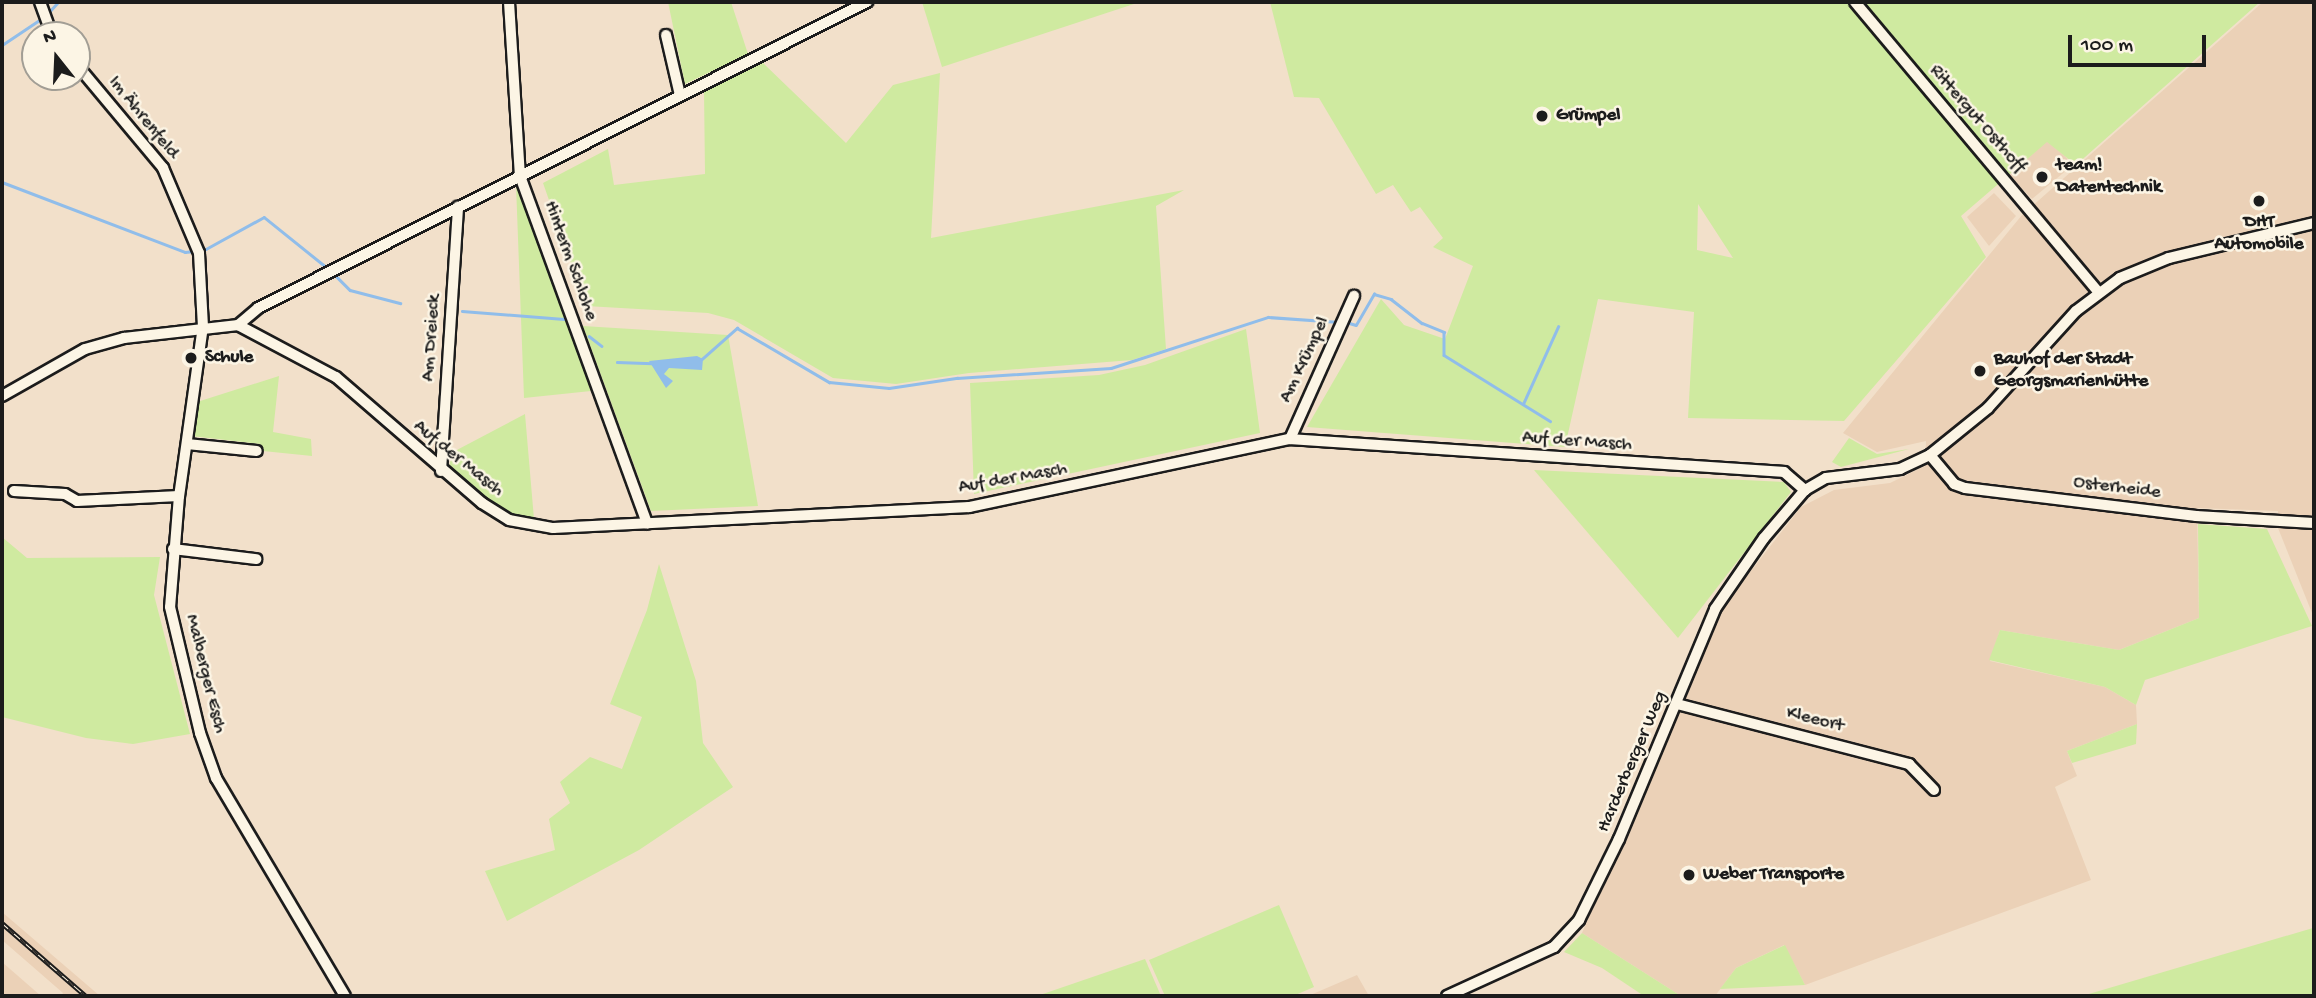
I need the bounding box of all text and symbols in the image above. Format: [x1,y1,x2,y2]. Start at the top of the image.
north arrow [21,21,91,91]
scale bar [2071,21,2209,65]
text: N [41,25,59,50]
text: 100 m [2081,34,2133,59]
street label: Rittergut Osthoff [1924,60,2030,178]
street label: Im Ährenfeld [103,72,183,164]
place label: Grümpel [1556,105,1620,127]
marker: Grümpel [1534,108,1550,124]
place label: team! Datentechnik [2056,155,2161,199]
marker: team! Datentechnik [2034,169,2050,185]
marker: DHT Automobile [2251,193,2267,209]
street label: Hinterm Schlohe [538,198,602,324]
place label: DHT Automobile [2214,212,2304,256]
street label: Am Dreieck [418,294,446,382]
street label: Am Krümpel [1275,313,1335,407]
place label: Schule [205,347,253,369]
place label: Bauhof der Stadt Georgsmarienhütte [1994,349,2148,393]
marker: Schule [183,350,199,366]
marker: Bauhof der Stadt Georgsmarienhütte [1972,363,1988,379]
street label: Auf der Masch [408,416,508,502]
street label: Auf der Masch [1521,427,1633,457]
street label: Auf der Masch [957,458,1069,500]
street label: Osterheide [2072,471,2162,505]
street label: Malberger Esch [179,612,231,736]
street label: Harderberger Weg [1593,688,1673,836]
street label: Kleeort [1784,702,1846,738]
place label: Weber Transporte [1703,864,1844,886]
marker: Weber Transporte [1681,867,1697,883]

